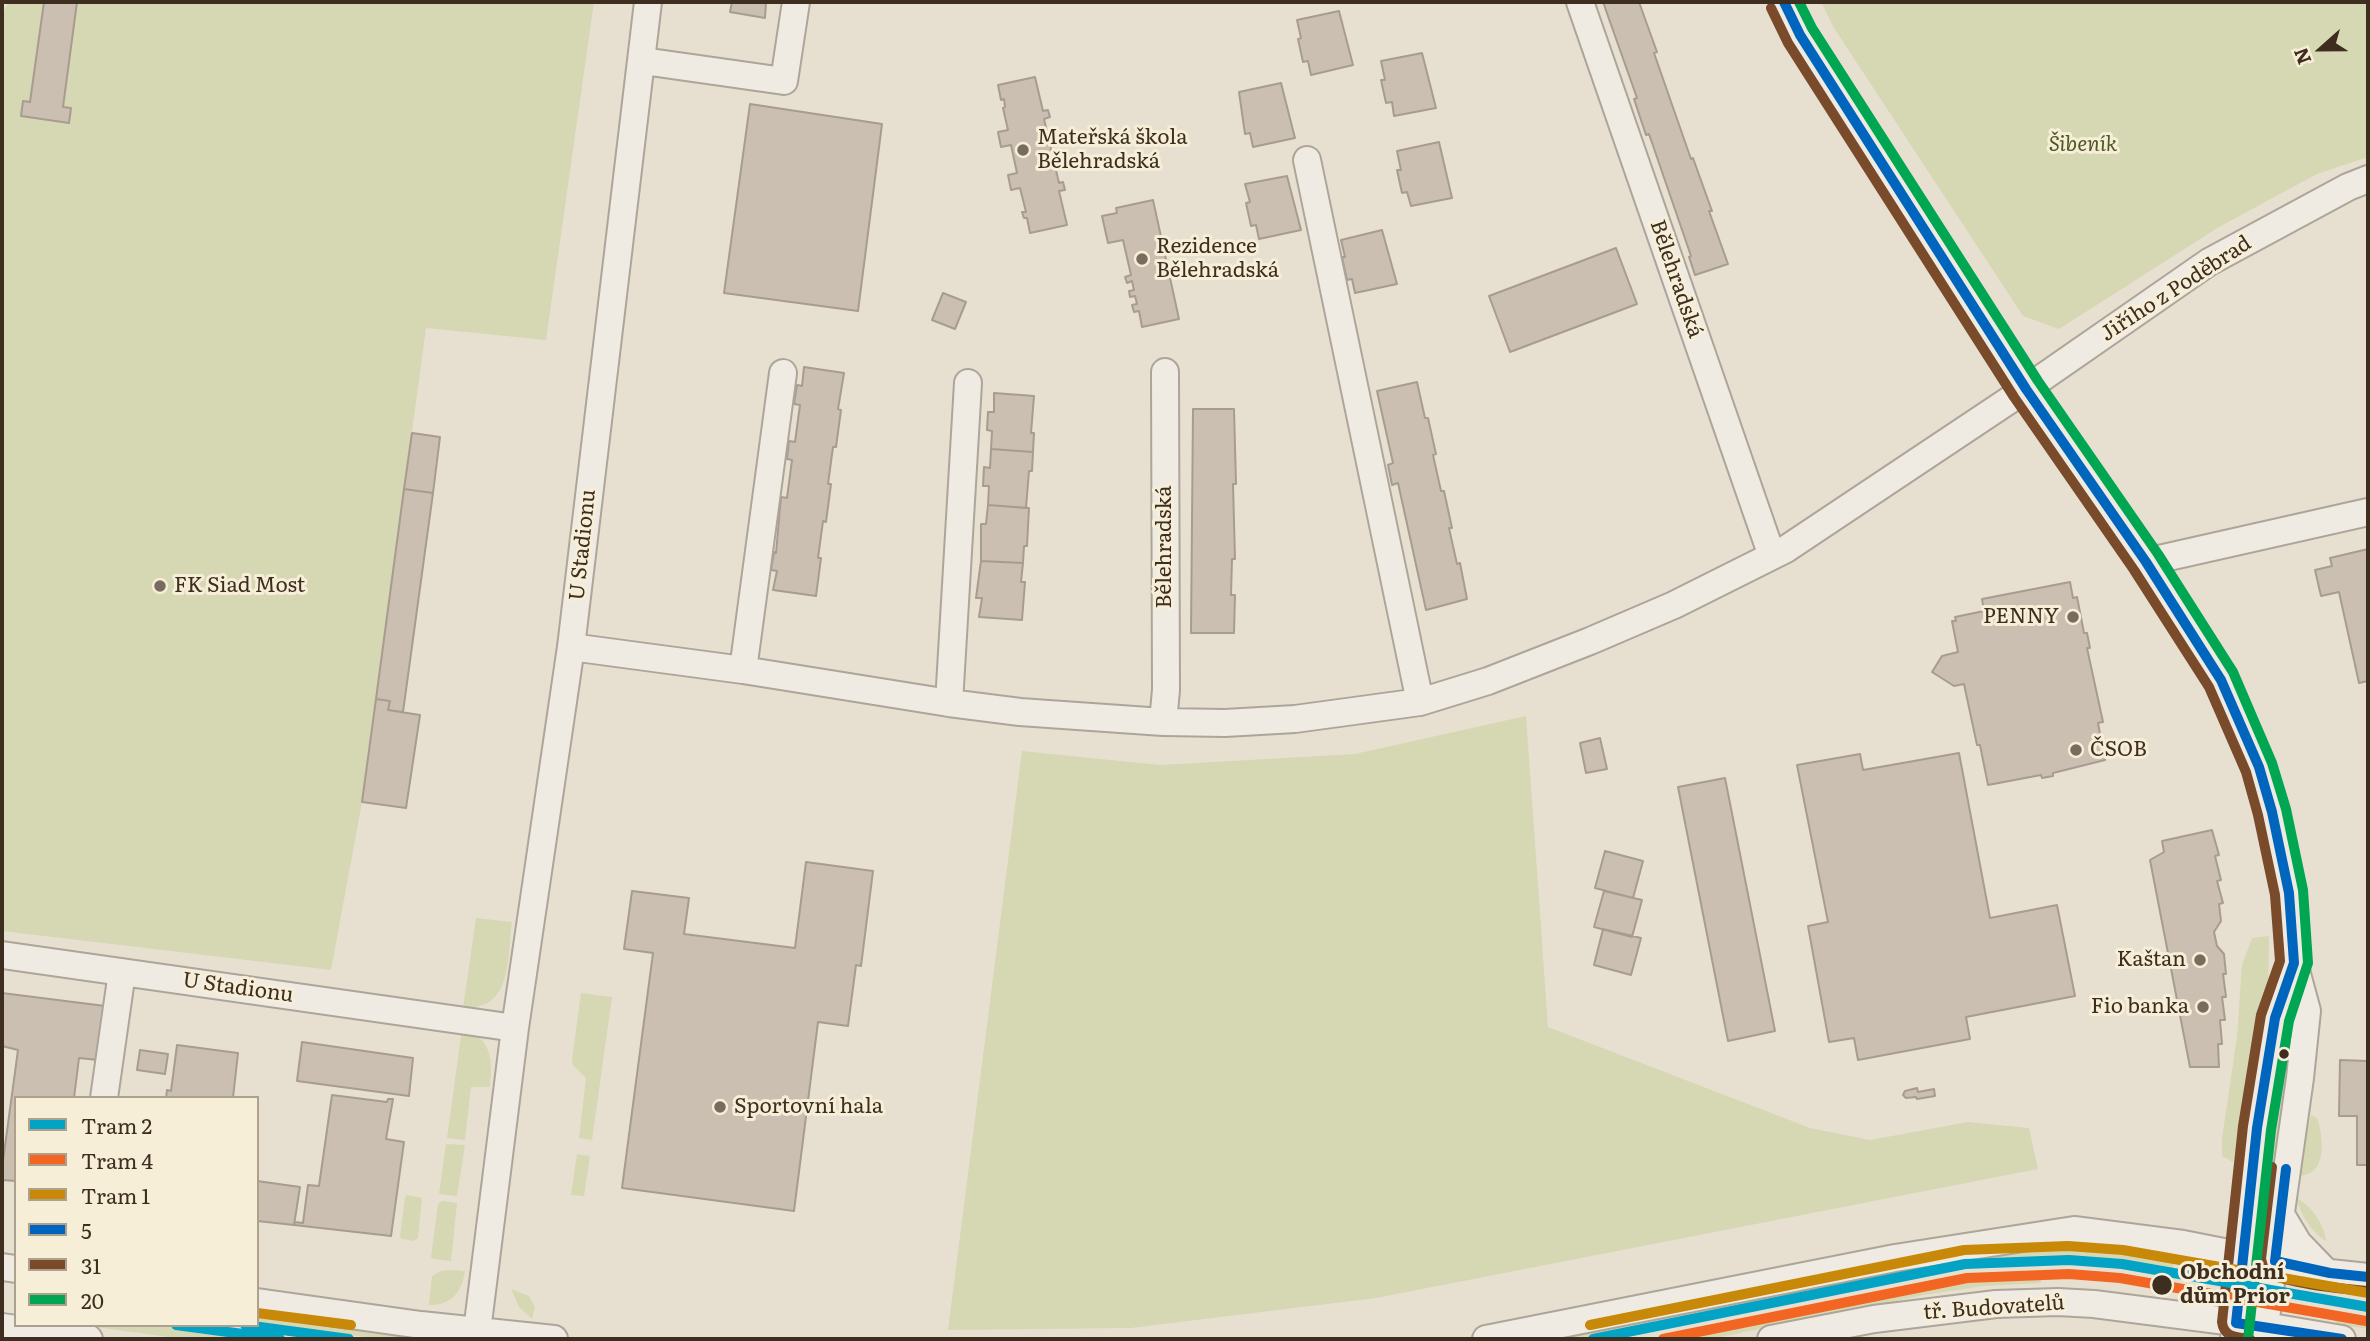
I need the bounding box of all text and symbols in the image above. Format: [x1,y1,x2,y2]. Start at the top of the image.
north arrow [2286,14,2356,84]
text: N [2285,44,2317,69]
place label: Mateřská škola Bělehradská [1037,125,1188,175]
park label: Šibeník [2049,132,2117,158]
marker: Mateřská škola Bělehradská [1015,142,1031,158]
street label: Bělehradská [1644,217,1708,341]
street label: Jiřího z Poděbrad [2096,231,2256,347]
place label: Rezidence Bělehradská [1156,234,1279,284]
marker: Rezidence Bělehradská [1134,251,1150,267]
street label: Bělehradská [1152,485,1178,609]
street label: U Stadionu [565,488,601,602]
place label: FK Siad Most [174,573,305,599]
marker: FK Siad Most [152,578,168,594]
place label: PENNY [1983,604,2059,630]
marker: PENNY [2065,609,2081,625]
place label: ČSOB [2090,737,2147,763]
marker: ČSOB [2068,742,2084,758]
place label: Kaštan [2117,947,2186,973]
marker: Kaštan [2192,952,2208,968]
street label: U Stadionu [181,968,295,1008]
place label: Fio banka [2091,994,2189,1020]
marker: Fio banka [2195,999,2211,1015]
unlabelled marker [2277,1047,2291,1061]
place label: Sportovní hala [734,1094,883,1120]
legend [14,1096,259,1327]
marker: Sportovní hala [712,1099,728,1115]
text: Tram 2 [81,1109,152,1140]
text: Tram 4 [81,1144,153,1175]
text: Tram 1 [81,1179,150,1210]
text: 5 [81,1214,92,1245]
text: 31 [81,1249,101,1280]
place label: Obchodní dům Prior [2180,1260,2290,1310]
marker: Obchodní dům Prior [2150,1273,2174,1297]
text: 20 [81,1284,104,1315]
street label: tř. Budovatelů [1922,1290,2066,1326]

